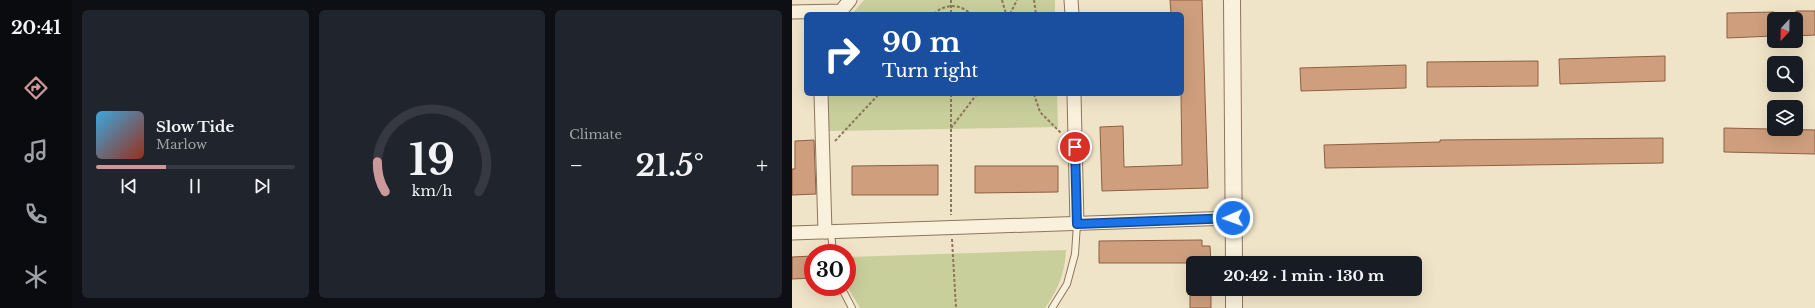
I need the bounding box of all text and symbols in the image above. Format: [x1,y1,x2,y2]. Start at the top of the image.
north arrow [1767,12,1803,48]
map controls [1767,12,1803,136]
text: 20:41 [11,17,61,39]
text: 90 m [882,25,960,60]
icon: right [816,28,868,80]
button: search [1767,56,1803,92]
text: Turn right [882,60,978,82]
icon: directions [22,74,50,102]
button: layers [1767,100,1803,136]
text: Slow Tide [156,117,234,136]
text: Climate [569,126,622,143]
pin [1058,130,1092,164]
text: 19 [409,135,455,186]
text: Marlow [156,136,207,153]
icon: arrive [1064,136,1086,158]
icon: music [22,137,50,165]
text: 21.5° [635,147,704,184]
text: − [569,152,583,179]
text: + [756,152,768,179]
icon: previous [118,175,140,197]
icon: pause [184,175,206,197]
icon: next [251,175,273,197]
text: km/h [412,182,452,200]
position arrow [1212,197,1254,239]
icon: phone [22,200,50,228]
speed limit sign: 30 [804,244,856,296]
icon: climate [22,263,50,291]
text: 20:42 · 1 min · 130 m [1224,266,1384,285]

